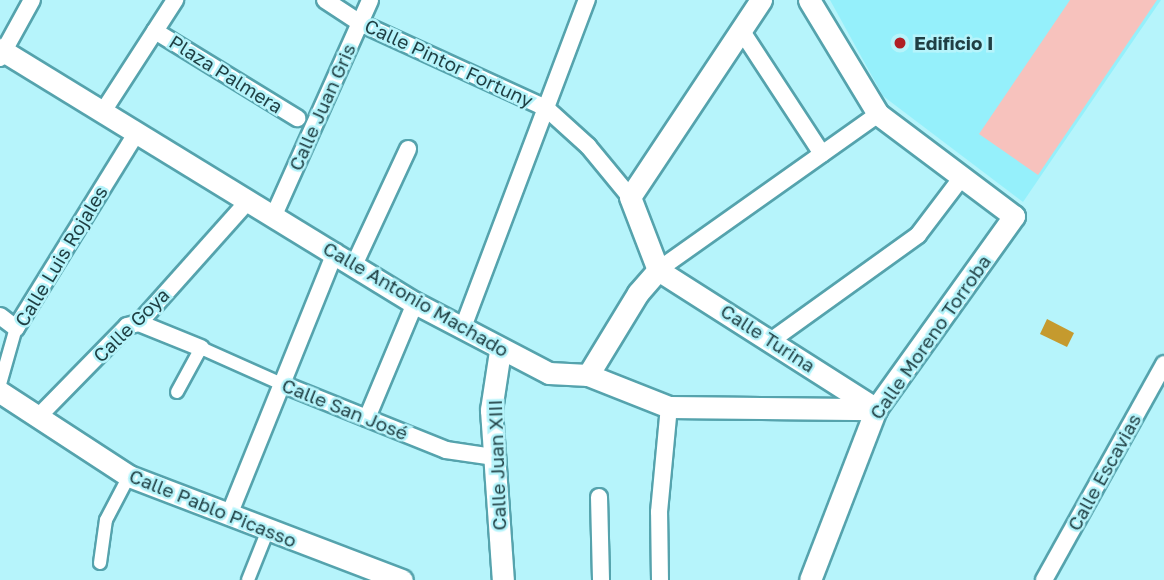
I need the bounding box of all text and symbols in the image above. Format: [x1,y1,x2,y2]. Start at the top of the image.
street label: Calle Pintor Fortuny [361,14,537,112]
street label: Plaza Palmera [165,30,287,118]
place label: Edificio I [914,32,994,54]
marker: Edificio I [892,35,908,51]
street label: Calle Juan Gris [284,40,360,174]
street label: Calle Luis Rojales [10,181,112,331]
street label: Calle Antonio Machado [319,237,513,361]
street label: Calle Moreno Torroba [865,251,995,423]
street label: Calle Goya [88,283,174,367]
street label: Calle Turina [717,299,819,377]
street label: Calle San José [279,373,411,445]
street label: Calle Juan XIII [483,399,511,531]
street label: Calle Escavias [1062,409,1146,535]
street label: Calle Pablo Picasso [126,464,300,552]

